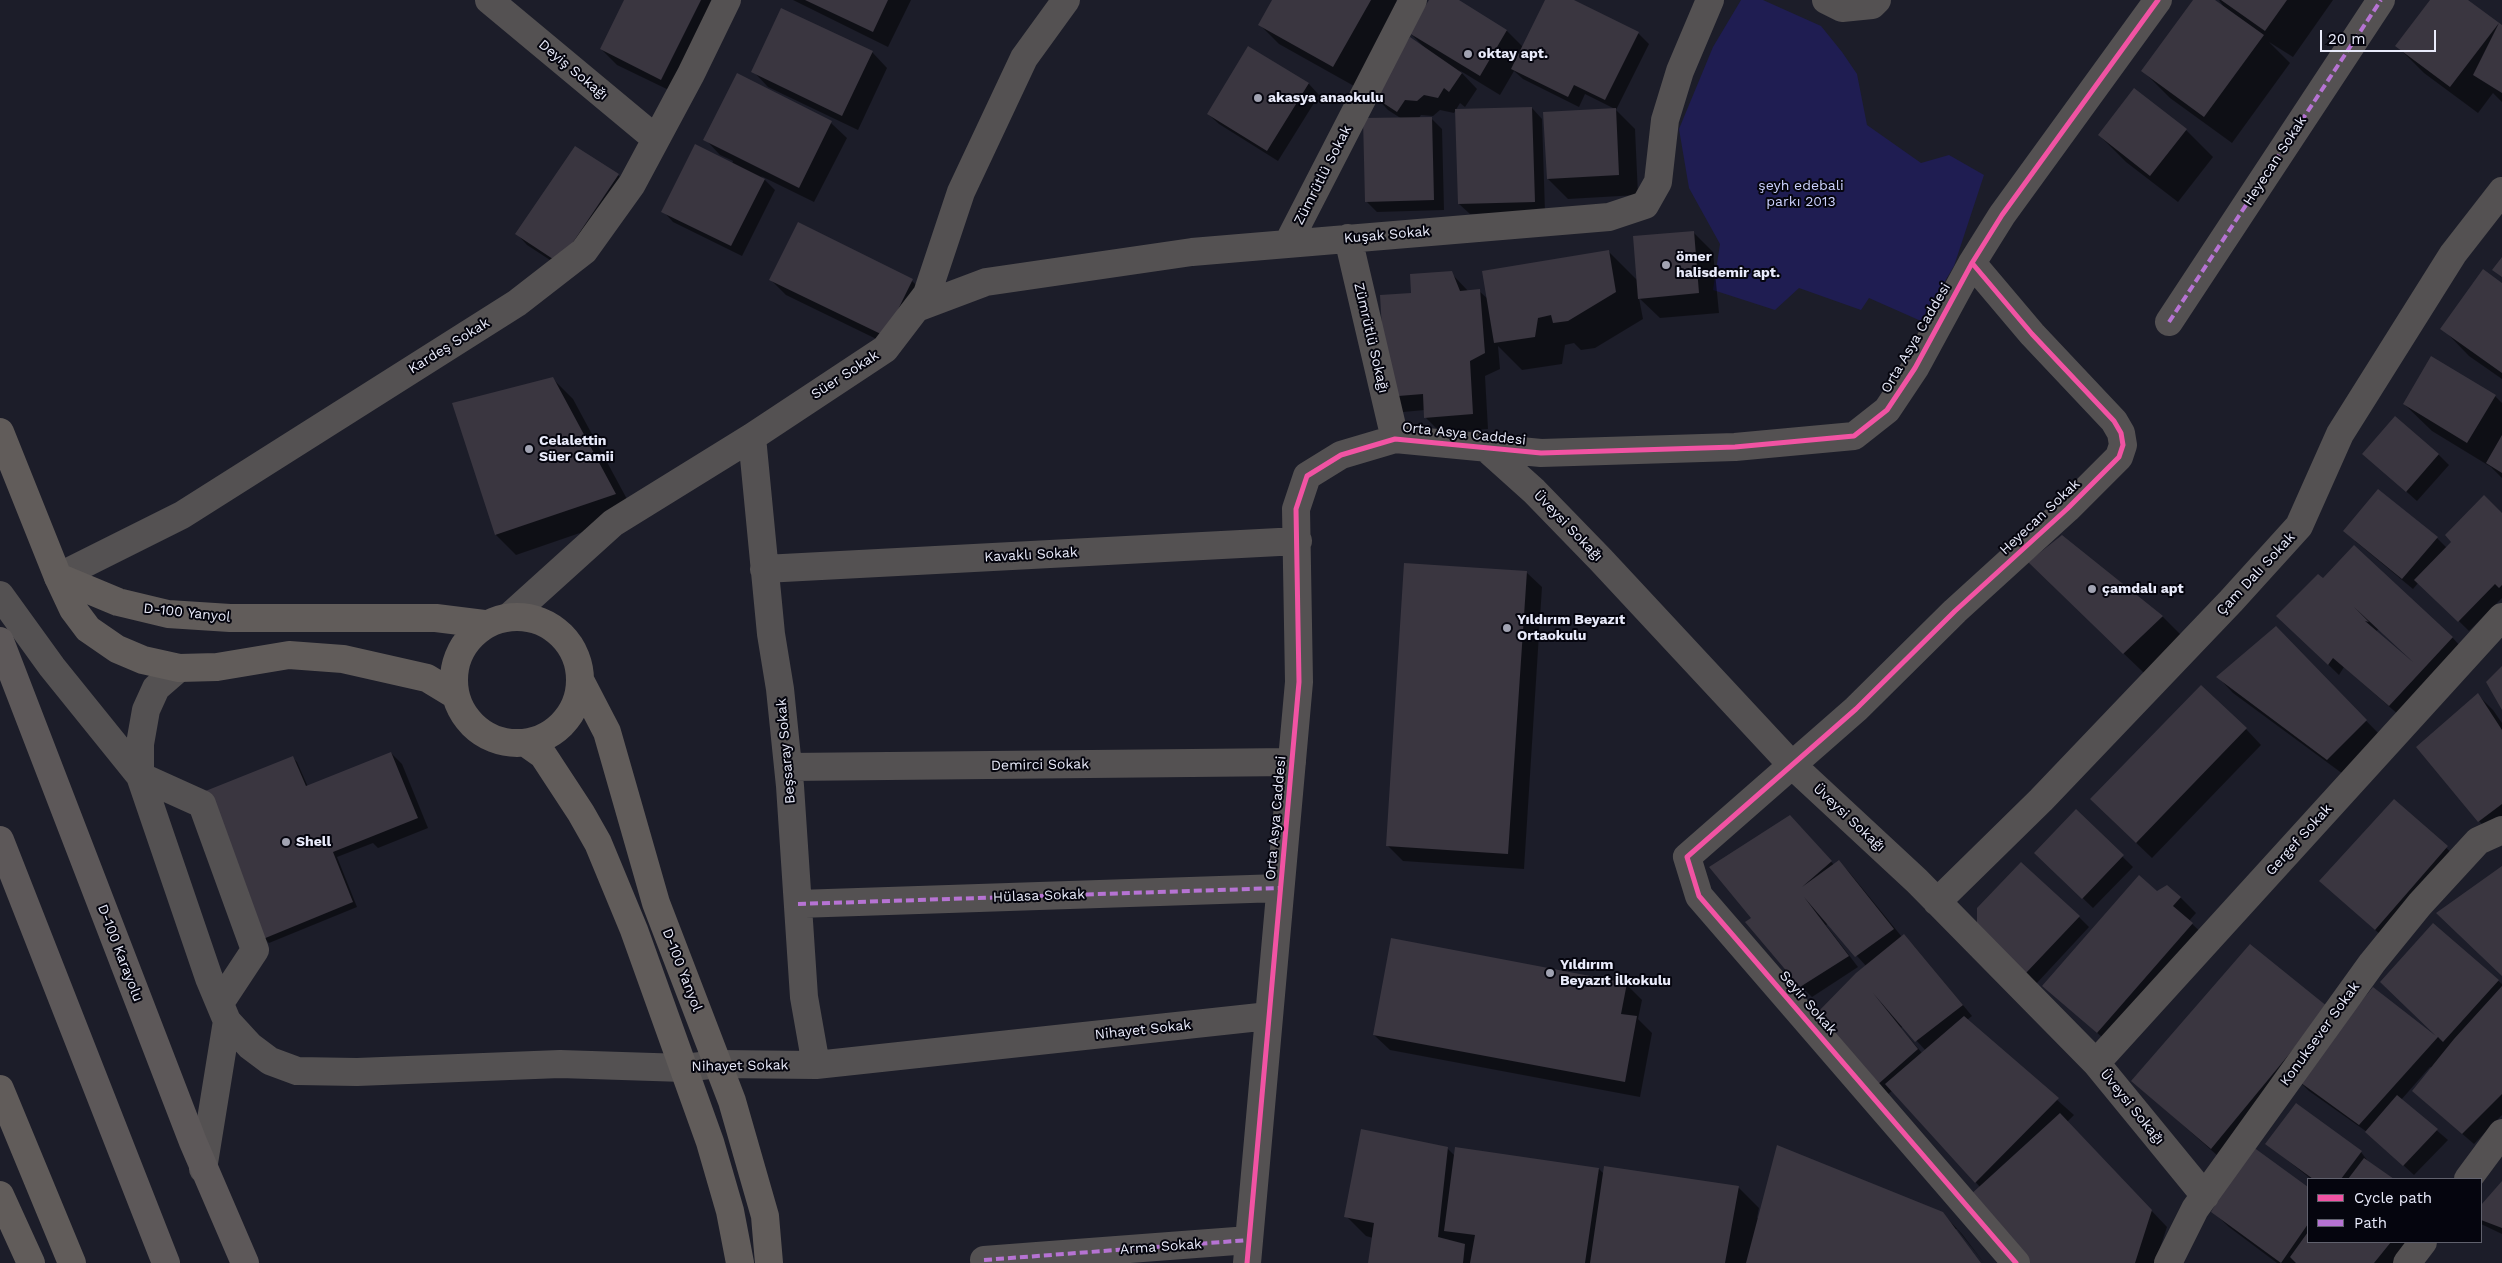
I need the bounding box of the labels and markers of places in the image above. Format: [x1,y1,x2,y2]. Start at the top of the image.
place label: oktay apt. [1478,46,1548,62]
marker: oktay apt. [1462,48,1474,60]
place label: akasya anaokulu [1268,90,1384,106]
marker: akasya anaokulu [1252,92,1264,104]
place label: ömer halisdemir apt. [1676,249,1780,282]
marker: ömer halisdemir apt. [1660,259,1672,271]
place label: Celalettin Süer Camii [539,433,614,466]
marker: Celalettin Süer Camii [523,443,535,455]
place label: çamdalı apt [2102,581,2184,597]
marker: çamdalı apt [2086,583,2098,595]
place label: Yıldırım Beyazıt Ortaokulu [1517,612,1625,644]
marker: Yıldırım Beyazıt Ortaokulu [1501,622,1513,634]
place label: Shell [296,834,331,850]
marker: Shell [280,836,292,848]
place label: Yıldırım Beyazıt İlkokulu [1560,957,1671,990]
marker: Yıldırım Beyazıt İlkokulu [1544,967,1556,979]

